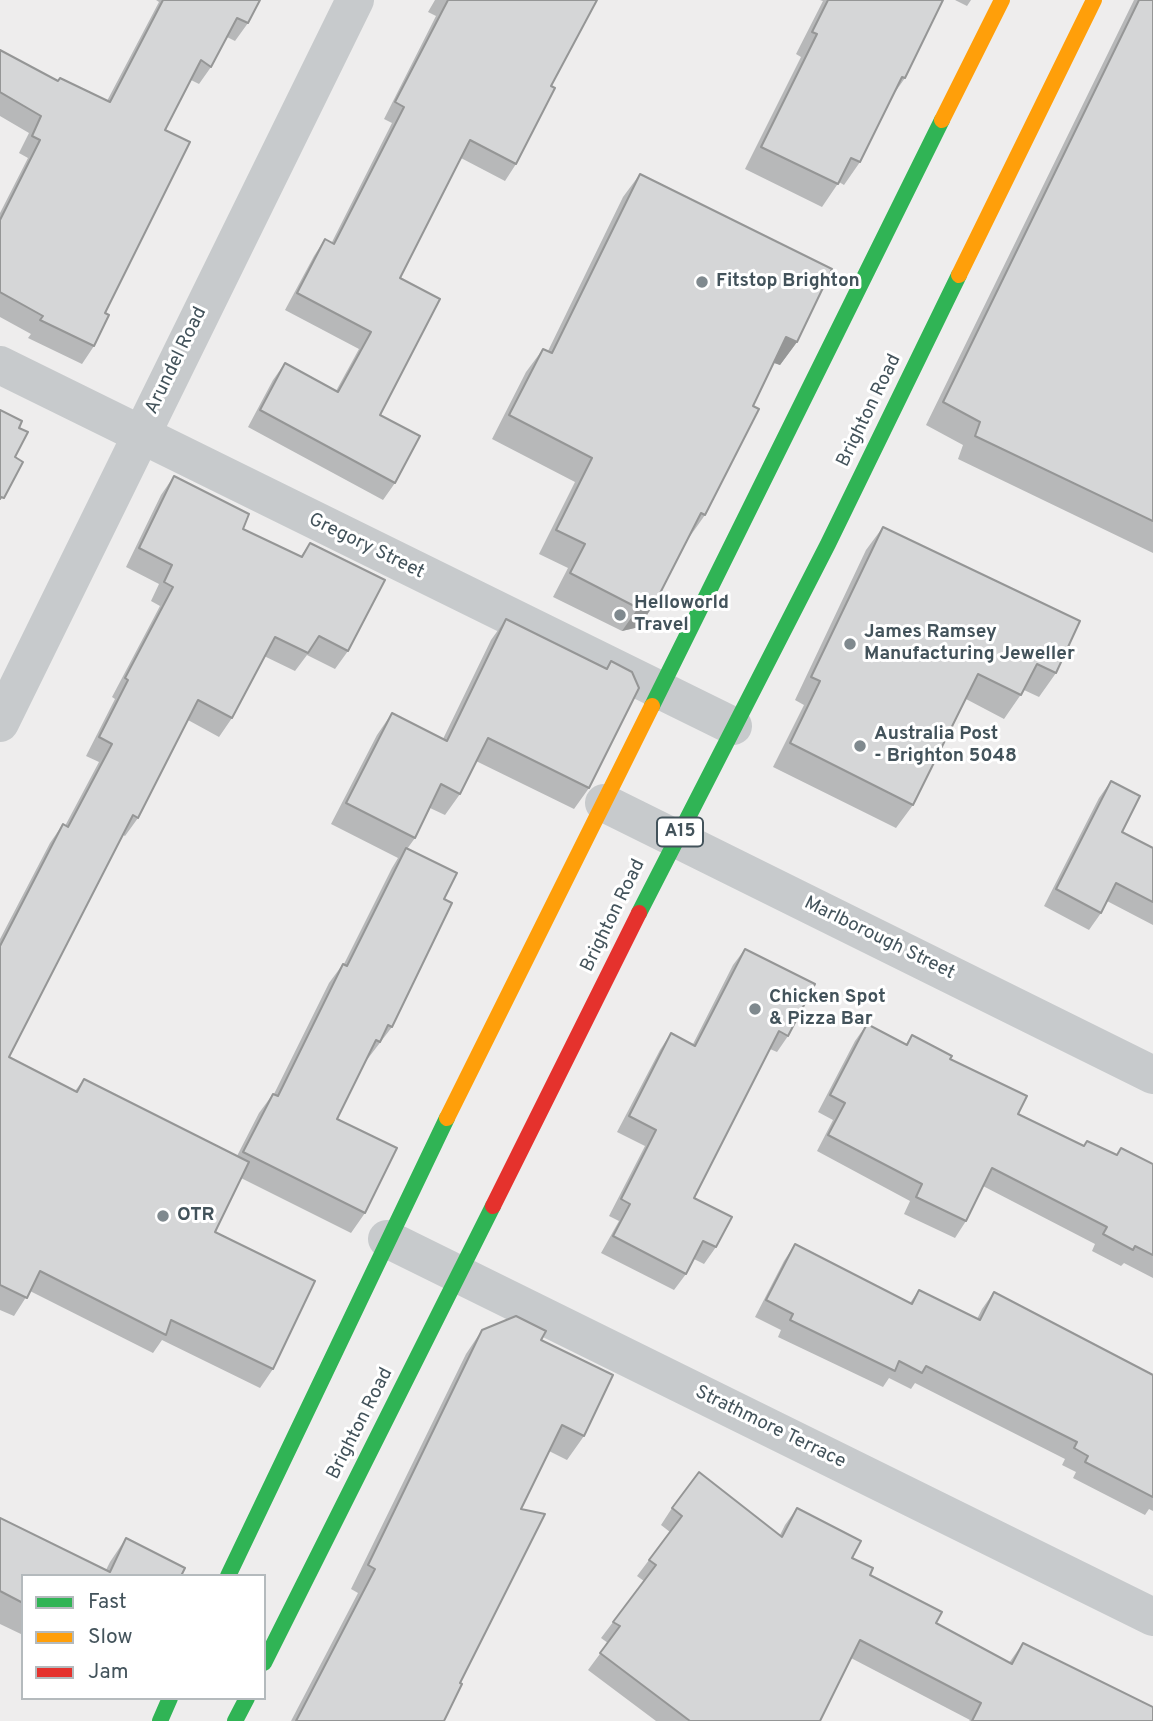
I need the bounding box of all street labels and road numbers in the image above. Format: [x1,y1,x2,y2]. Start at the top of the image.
street label: Arundel Road [141,304,213,418]
street label: Brighton Road [833,351,907,471]
street label: Gregory Street [304,509,428,585]
road number: A15 [657,818,703,846]
street label: Brighton Road [577,856,651,976]
street label: Marlborough Street [800,893,958,985]
street label: Brighton Road [323,1364,399,1484]
street label: Strathmore Terrace [691,1382,849,1474]

